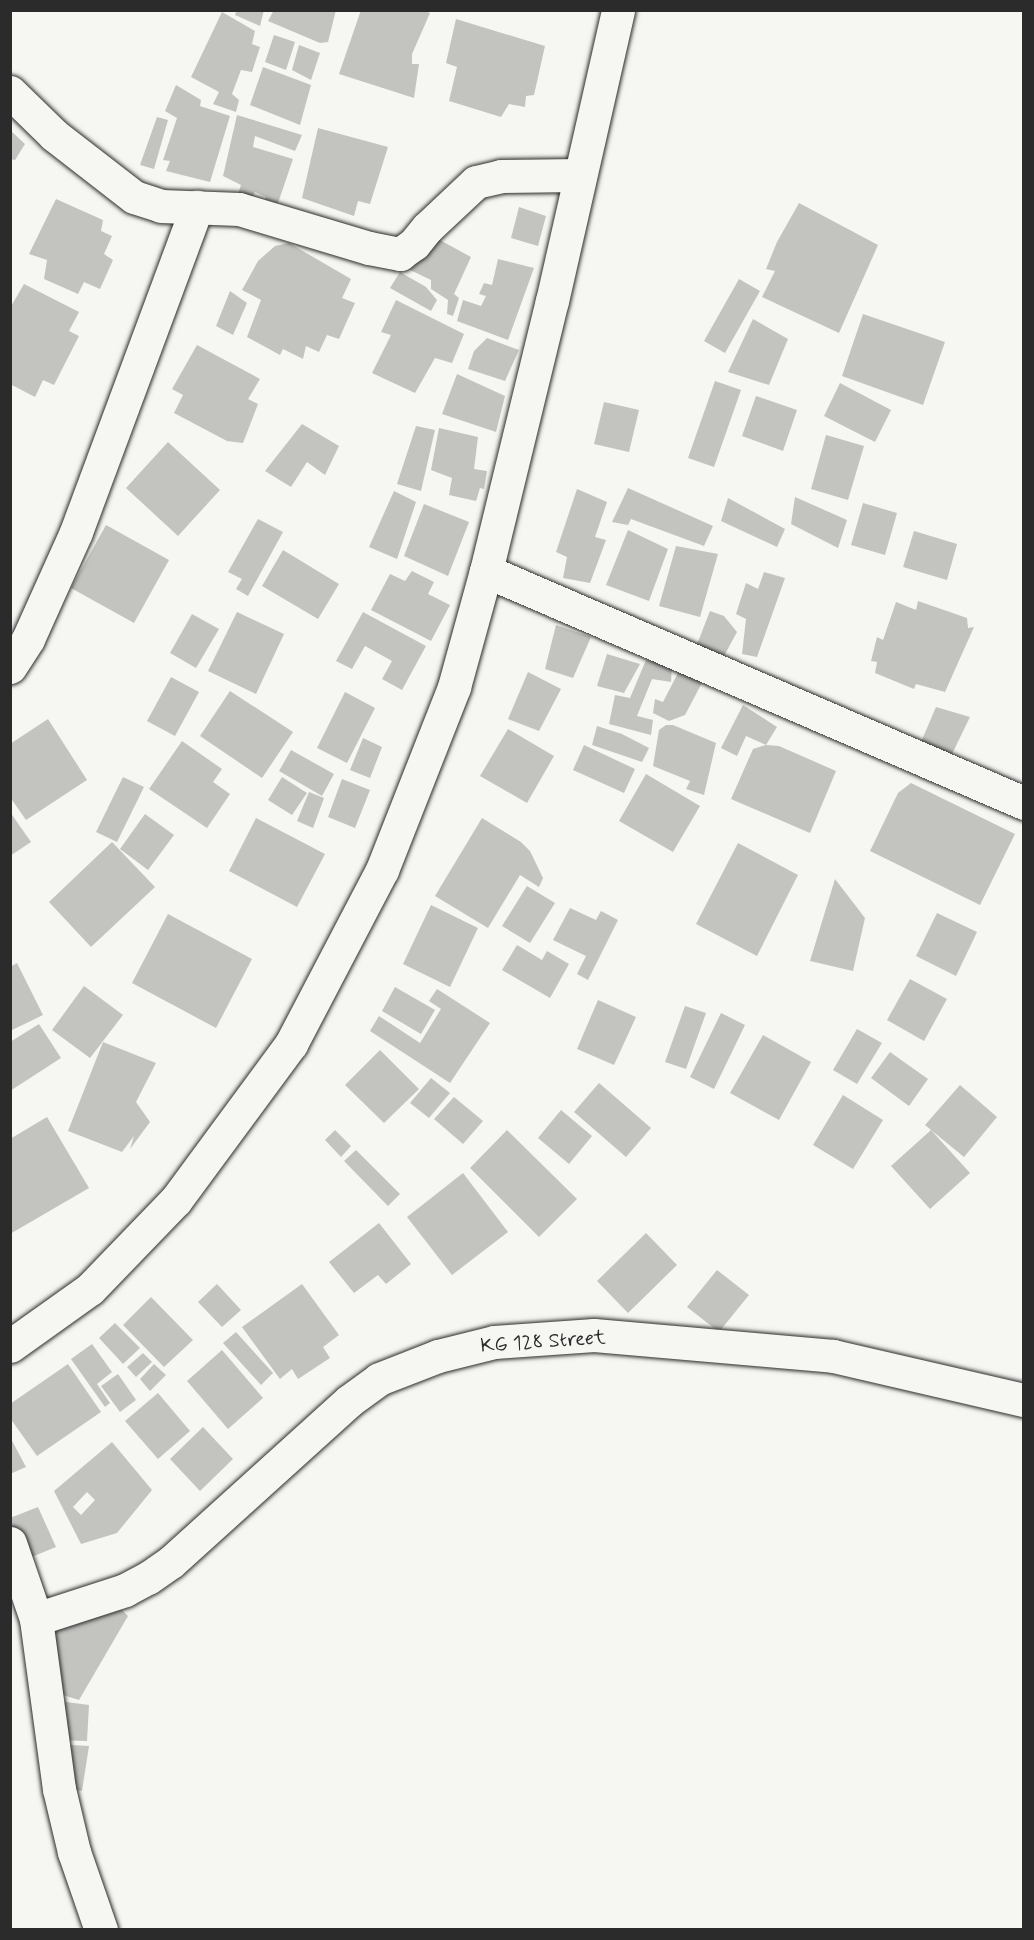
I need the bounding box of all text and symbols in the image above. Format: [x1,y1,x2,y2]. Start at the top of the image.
street label: KG 128 Street [479,1326,607,1358]

